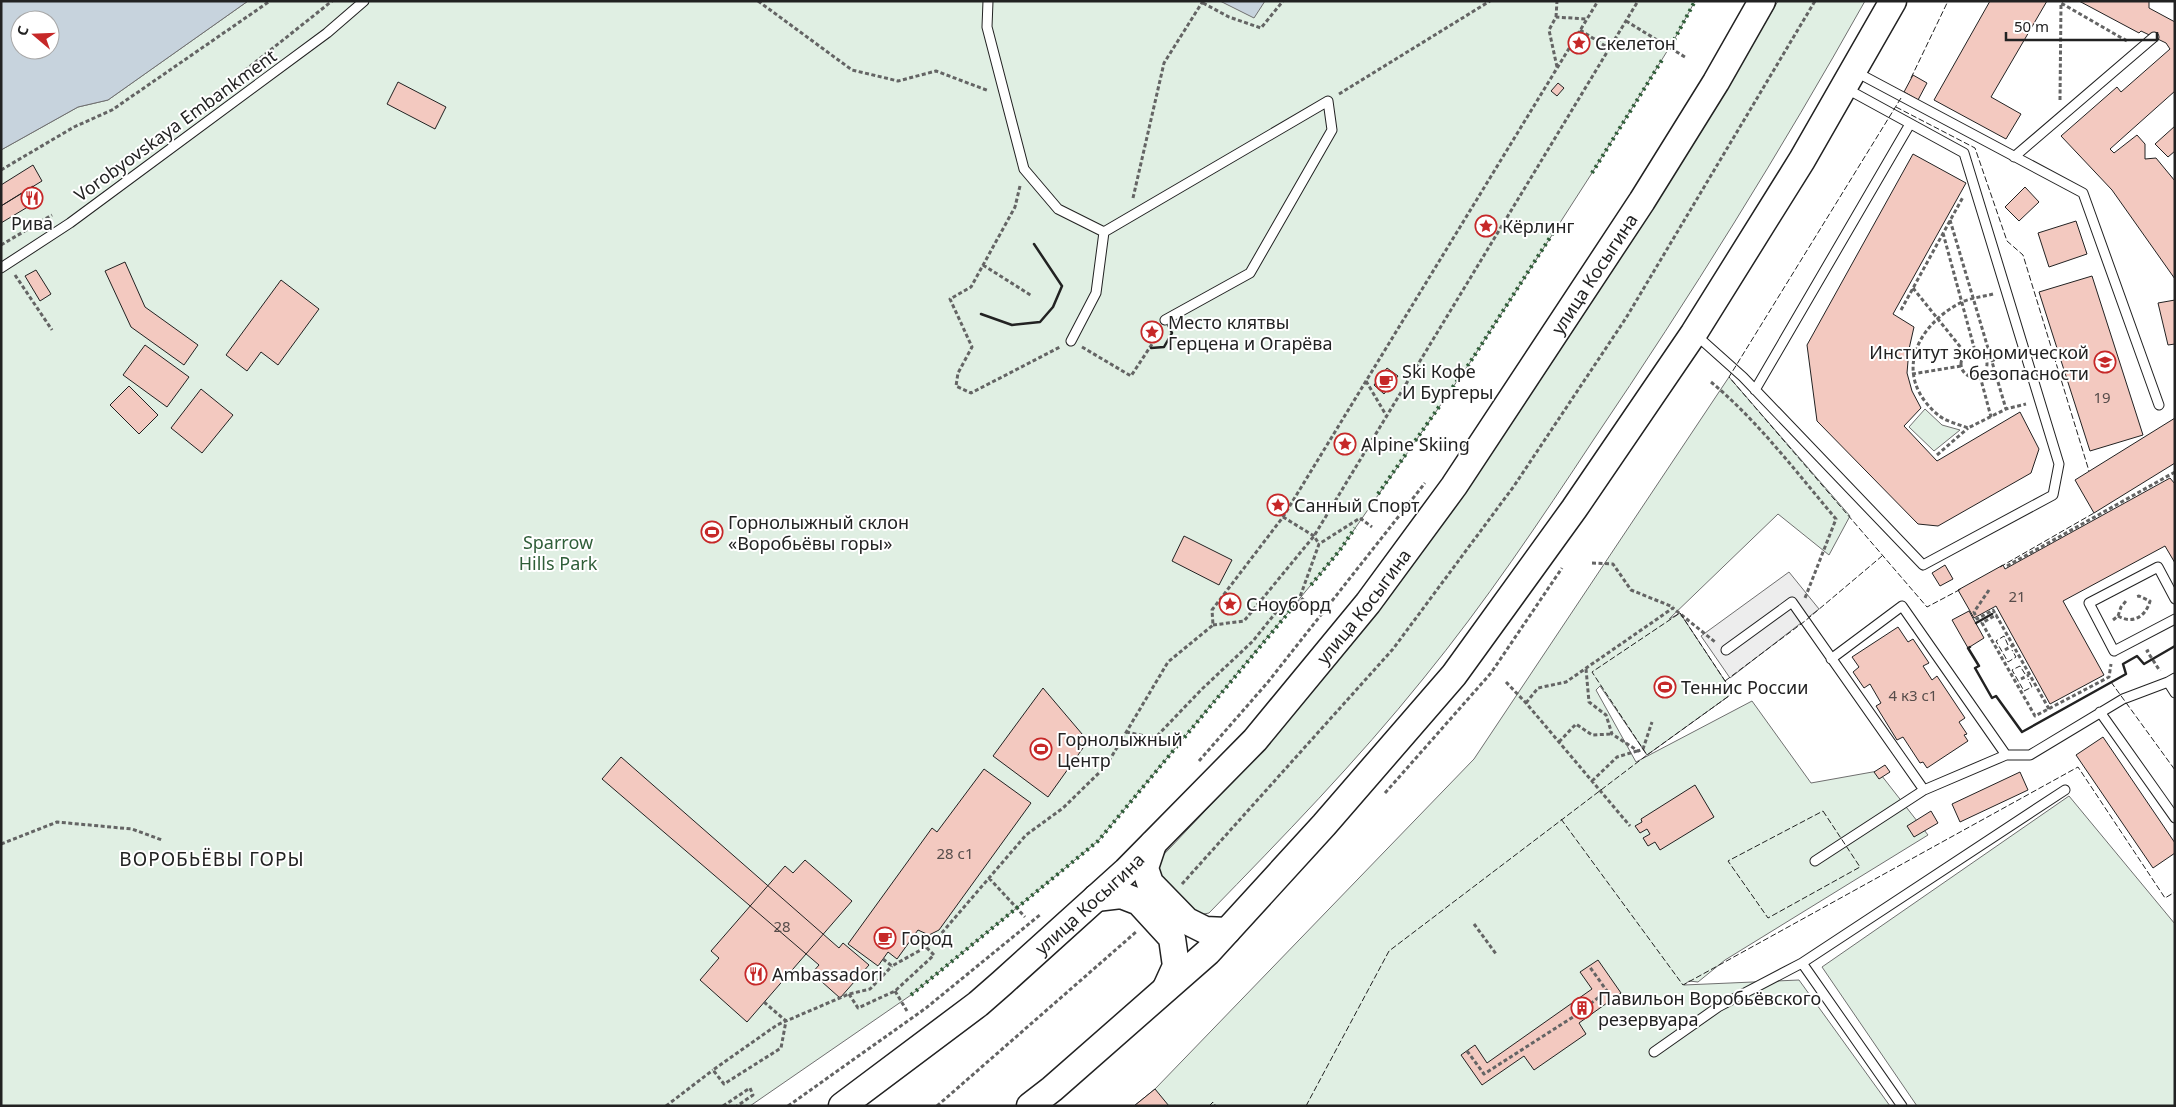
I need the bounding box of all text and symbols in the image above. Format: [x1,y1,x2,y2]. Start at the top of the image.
north arrow [10,10,60,60]
scale bar [2006,10,2157,42]
text: 50 m [2014,16,2049,36]
text: С [12,23,33,38]
place icon: Скелетон [1567,31,1591,55]
place label: Скелетон [1595,31,1676,55]
street label: Vorobyovskaya Embankment [69,43,281,207]
restaurant icon: Рива [20,186,44,210]
street label: улица Косыгина [1545,209,1643,339]
place label: Рива [11,211,53,235]
place icon: Кёрлинг [1474,214,1498,238]
place label: Кёрлинг [1502,214,1575,238]
place label: Место клятвы Герцена и Огарёва [1168,310,1332,355]
place icon: Место клятвы Герцена и Огарёва [1140,320,1164,344]
place label: Институт экономической безопасности [1869,340,2089,385]
school or university icon: Институт экономической безопасности [2093,350,2117,374]
place label: Ski Кофе И Бургеры [1402,359,1494,404]
cafe icon: Ski Кофе И Бургеры [1374,369,1398,393]
house number: 19 [2093,387,2111,407]
place icon: Alpine Skiing [1333,432,1357,456]
place label: Alpine Skiing [1361,432,1470,456]
place icon: Санный Спорт [1266,493,1290,517]
place label: Санный Спорт [1294,493,1420,517]
place label: Горнолыжный склон «Воробьёвы горы» [728,510,909,555]
sports icon: Горнолыжный склон «Воробьёвы горы» [700,520,724,544]
park label: Sparrow Hills Park [519,530,598,575]
street label: улица Косыгина [1311,544,1416,669]
house number: 21 [2008,586,2026,606]
place icon: Сноуборд [1218,592,1242,616]
place label: Сноуборд [1246,592,1331,616]
sports icon: Теннис России [1653,675,1677,699]
place label: Теннис России [1681,675,1808,699]
house number: 4 к3 с1 [1889,685,1937,705]
place label: Горнолыжный Центр [1057,727,1183,772]
sports icon: Горнолыжный Центр [1029,737,1053,761]
house number: 28 с1 [936,843,974,863]
district label: ВОРОБЬЁВЫ ГОРЫ [119,846,305,872]
street label: улица Косыгина [1030,848,1149,960]
house number: 28 [773,916,791,936]
cafe icon: Город [873,926,897,950]
place label: Город [901,926,953,950]
restaurant icon: Ambassadori [744,962,768,986]
place label: Ambassadori [772,962,883,986]
place label: Павильон Воробьёвского резервуара [1598,986,1821,1031]
building icon: Павильон Воробьёвского резервуара [1570,996,1594,1020]

